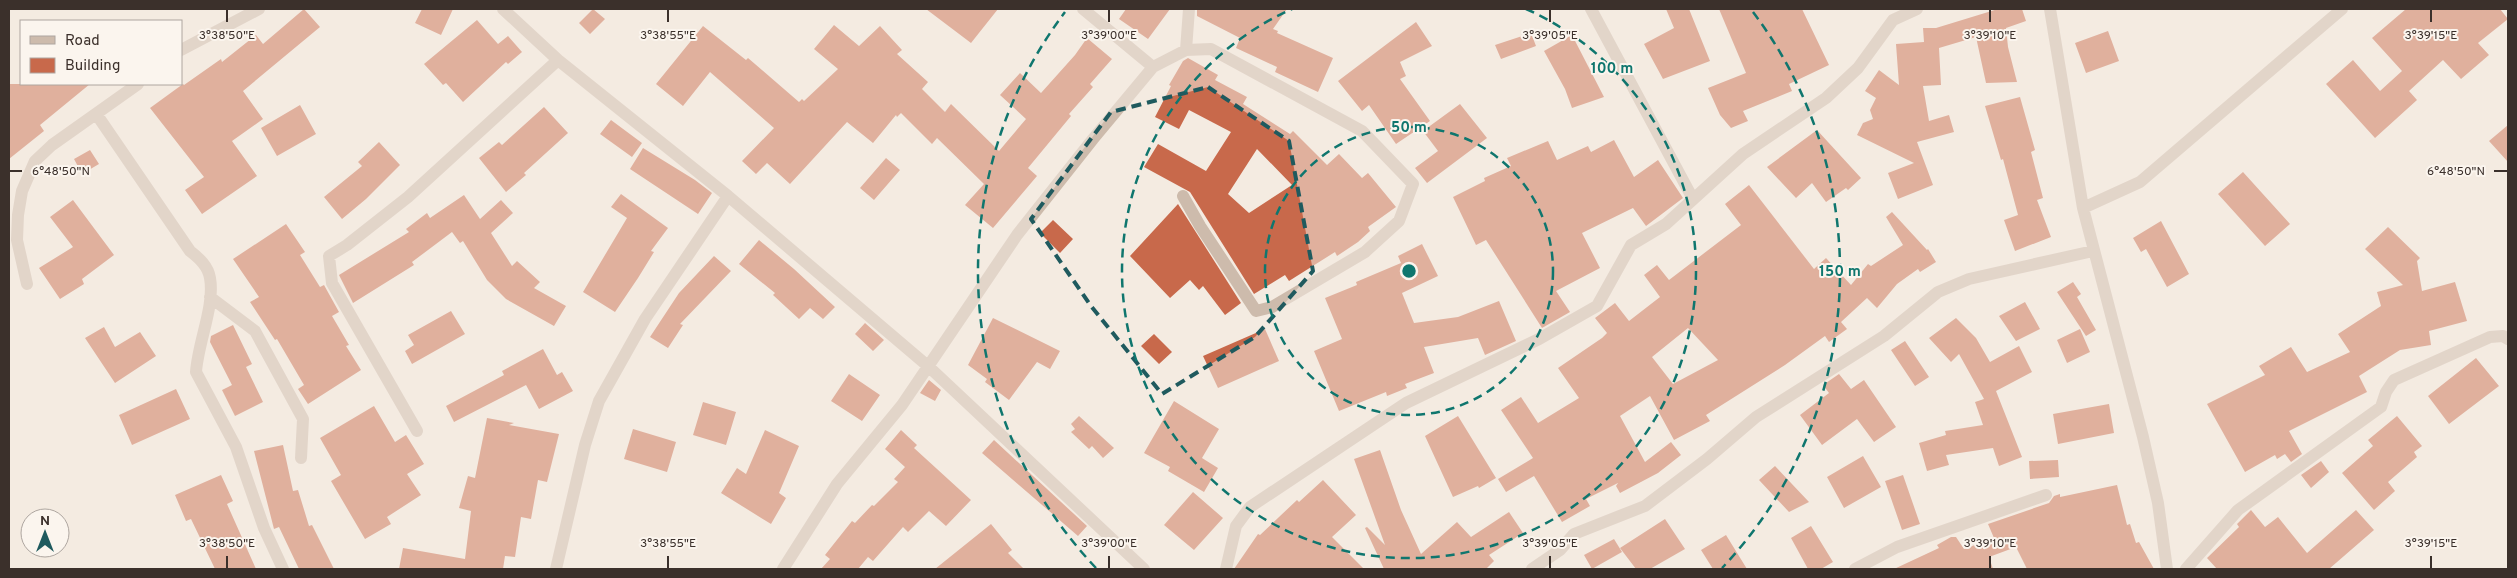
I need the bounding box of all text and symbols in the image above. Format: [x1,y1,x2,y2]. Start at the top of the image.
legend [20,20,182,85]
text: 3°38'50"E [199,28,255,44]
text: 3°38'55"E [640,28,696,44]
text: 3°39'00"E [1081,28,1137,44]
text: 3°39'05"E [1522,28,1578,44]
text: 3°39'10"E [1963,28,2017,44]
text: 3°39'15"E [2405,28,2457,44]
text: Road [65,32,100,51]
text: Building [65,57,120,76]
text: 100 m [1591,60,1633,79]
text: 50 m [1391,119,1427,138]
text: 6°48'50"N [32,164,90,180]
text: 6°48'50"N [2427,164,2485,180]
centre of rings [1400,262,1418,280]
text: 150 m [1819,263,1861,282]
north arrow [20,508,70,558]
text: N [40,513,50,530]
text: 3°38'50"E [199,536,255,552]
text: 3°38'55"E [640,536,696,552]
text: 3°39'00"E [1081,536,1137,552]
text: 3°39'05"E [1522,536,1578,552]
text: 3°39'10"E [1963,536,2017,552]
text: 3°39'15"E [2405,536,2457,552]

